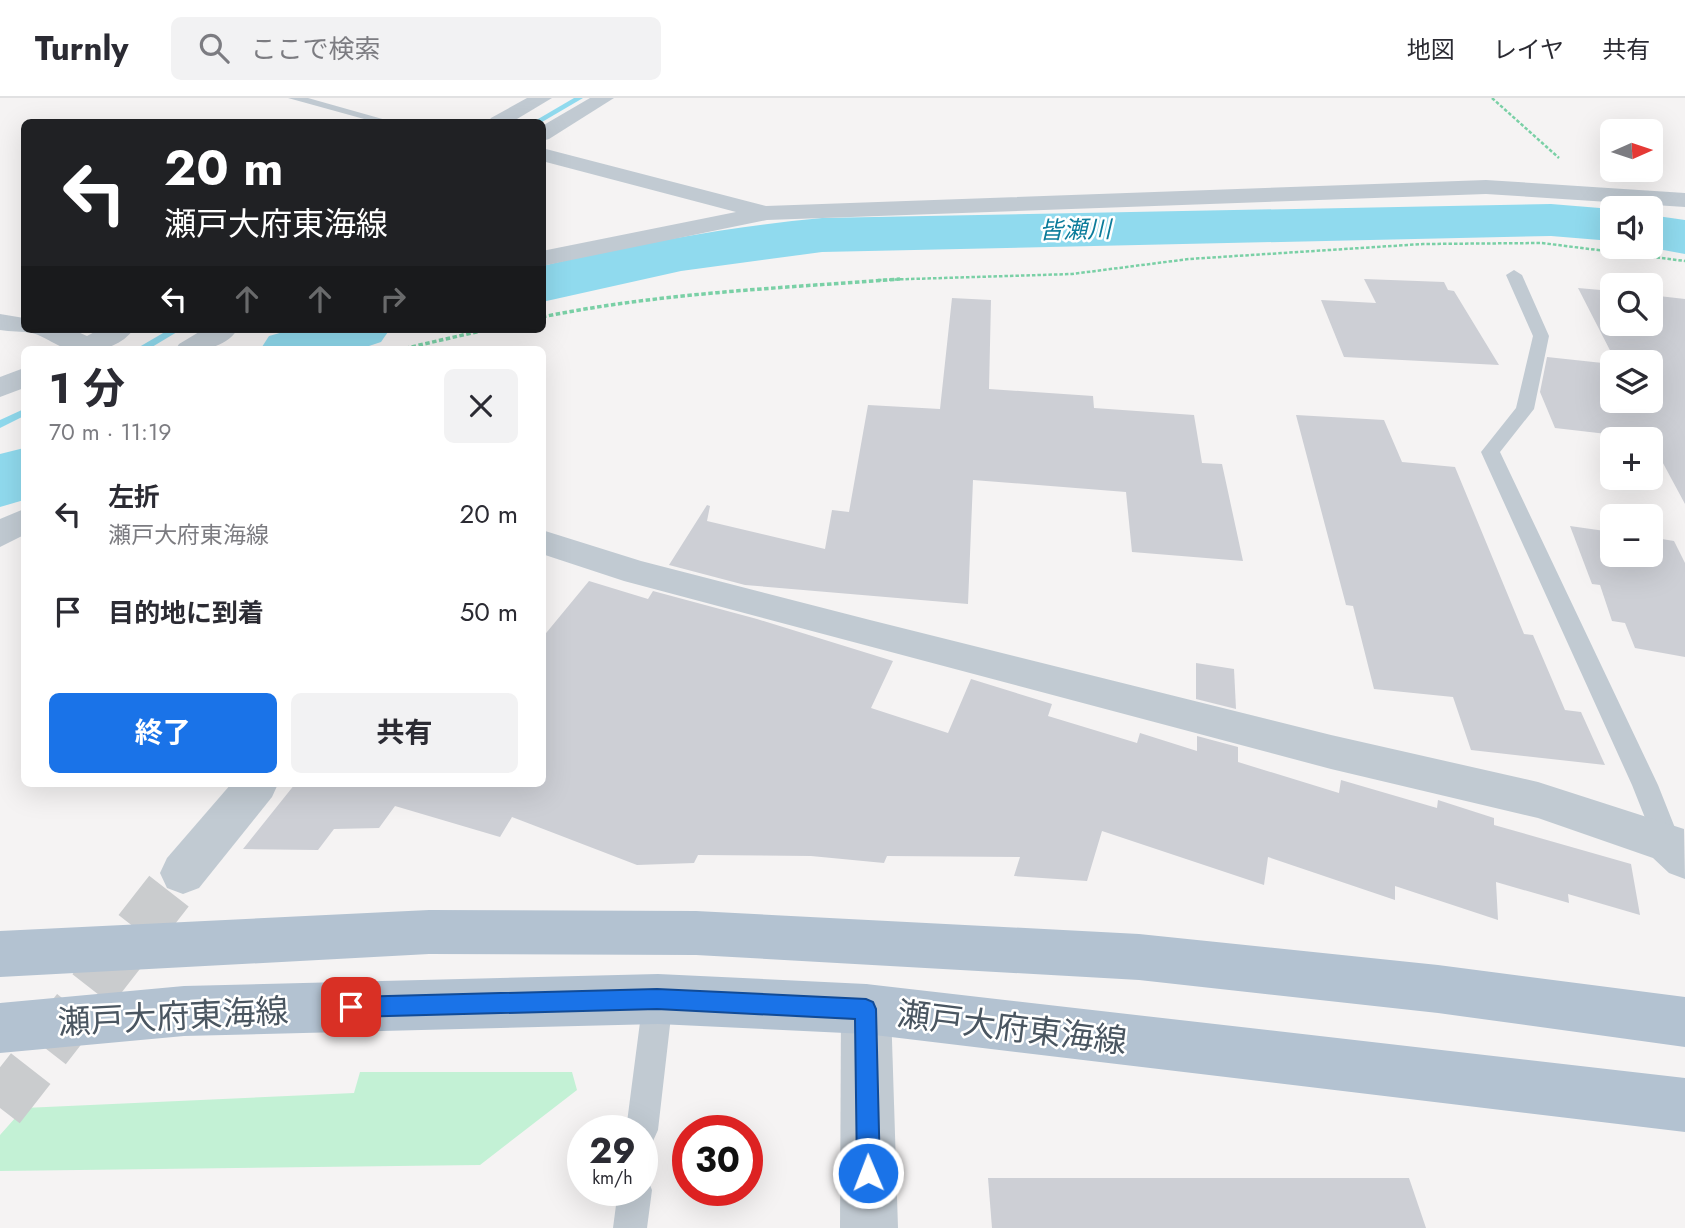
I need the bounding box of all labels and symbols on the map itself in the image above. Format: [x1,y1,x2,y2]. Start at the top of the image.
north arrow [1600,119,1662,182]
water label: 皆瀬川 [1039,211,1114,248]
pin [321,977,381,1037]
street label: 瀬戸大府東海線 [56,987,290,1046]
street label: 瀬戸大府東海線 [894,990,1129,1065]
speed limit sign: 30 [672,1115,763,1206]
position arrow [831,1136,905,1210]

